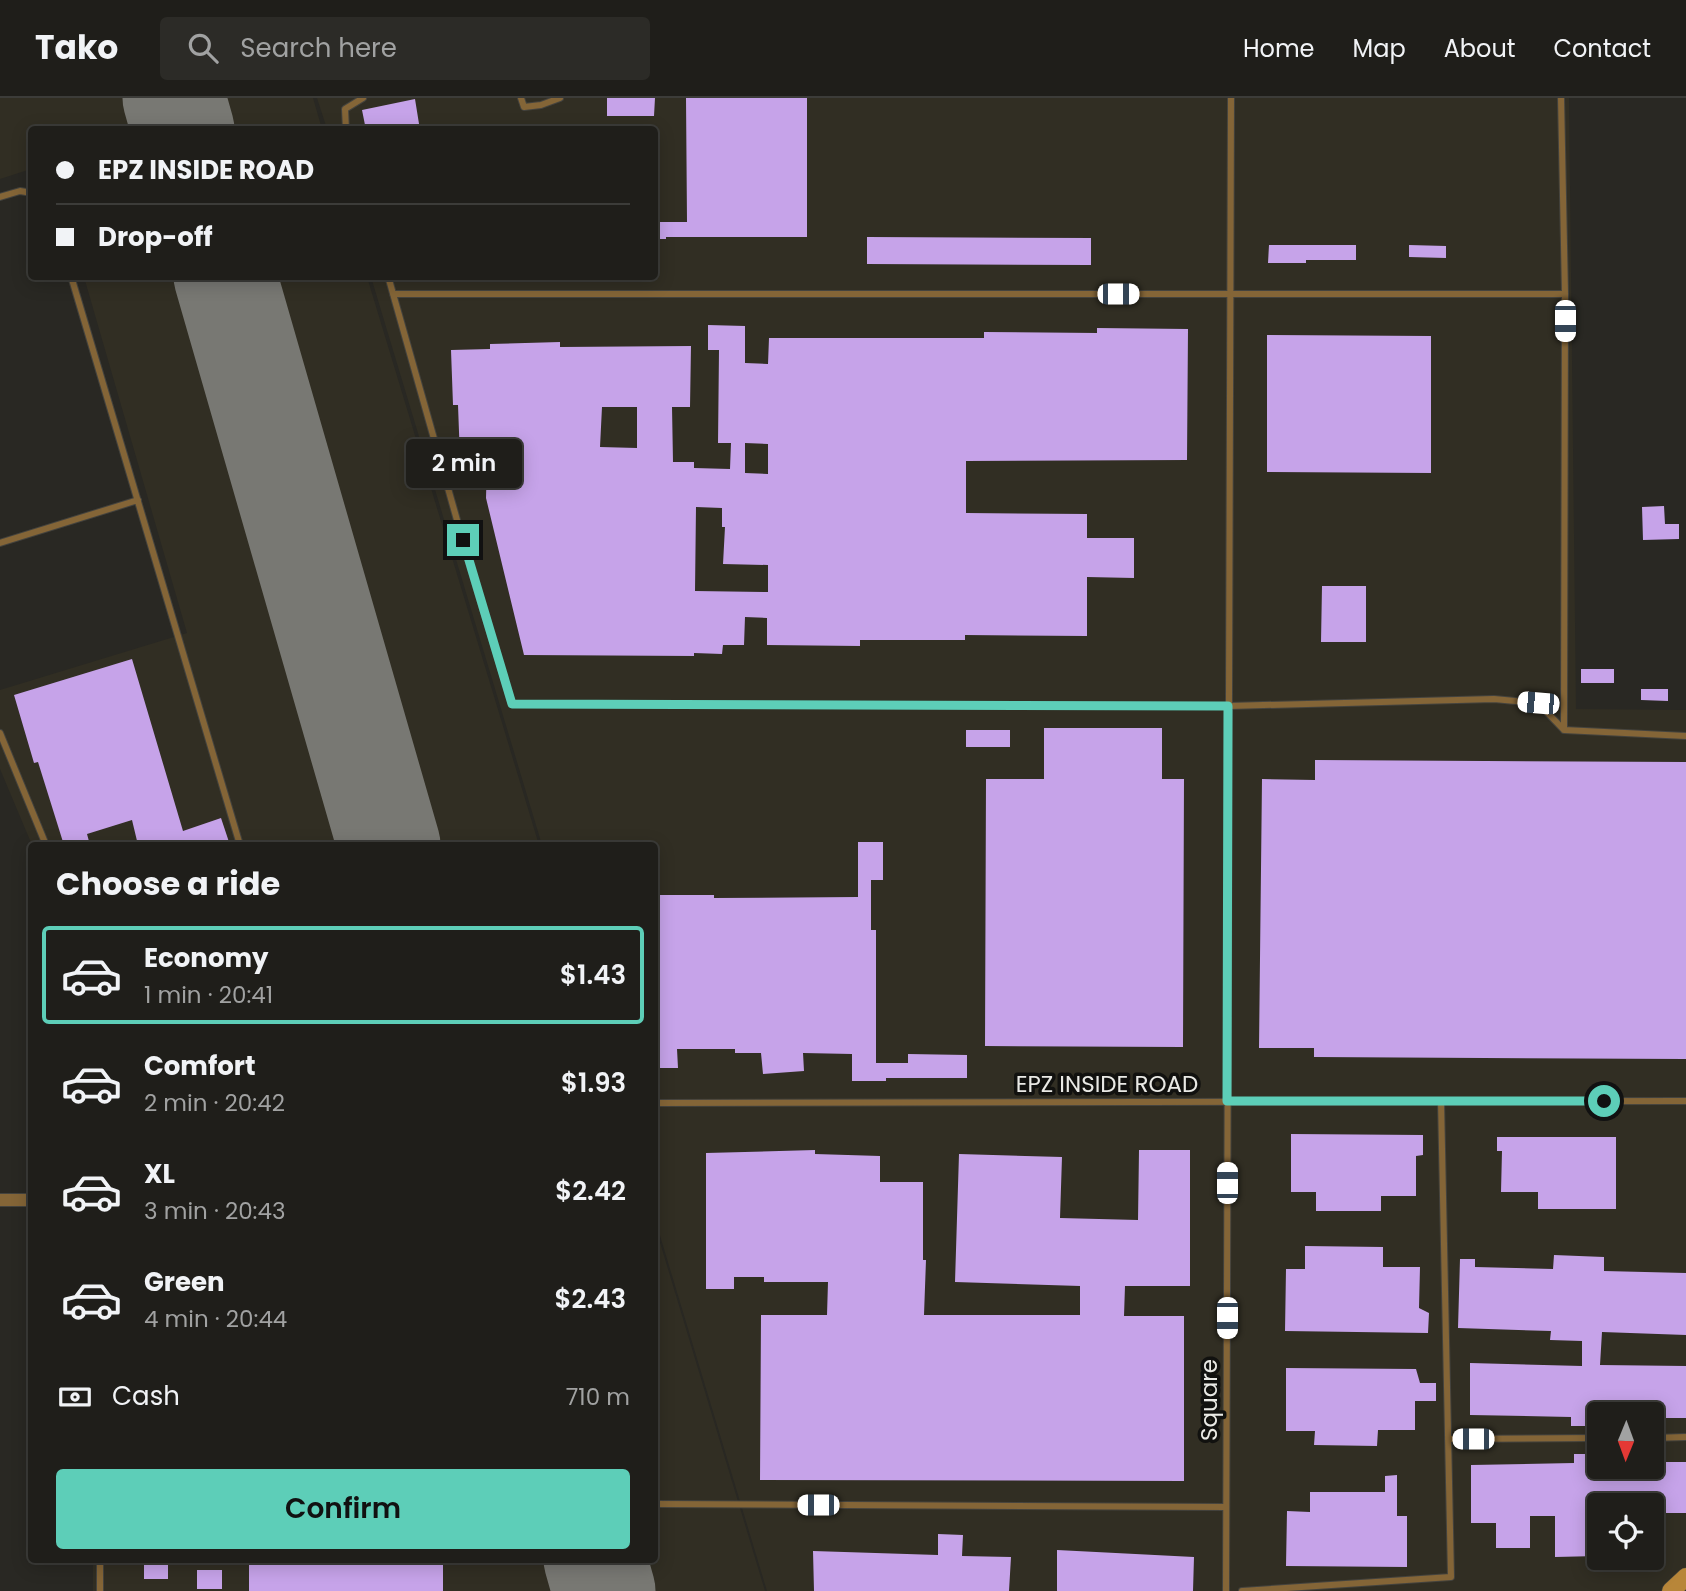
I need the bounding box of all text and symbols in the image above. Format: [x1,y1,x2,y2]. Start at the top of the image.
search box [160,17,650,80]
text: Tako [35,24,118,71]
icon: search [184,29,222,67]
text: Search here [240,30,397,66]
text: Home [1243,32,1315,65]
text: Map [1353,32,1406,65]
text: About [1444,32,1515,65]
text: Contact [1553,32,1651,65]
text: EPZ INSIDE ROAD [98,152,314,188]
text: Drop-off [98,219,213,255]
car [1098,284,1140,305]
car [1555,300,1576,342]
callout: 2 min [405,438,521,488]
text: 2 min [432,447,496,479]
route end [447,524,479,556]
car [1517,691,1560,715]
text: Choose a ride [56,861,280,906]
text: Economy [144,940,268,976]
icon: car [60,944,123,1007]
text: $1.43 [560,957,626,993]
text: 1 min · 20:41 [144,979,273,1011]
text: Comfort [144,1048,256,1084]
icon: car [60,1052,123,1115]
text: $1.93 [561,1065,626,1101]
street label: EPZ INSIDE ROAD [1016,1068,1198,1100]
route start [1588,1085,1620,1117]
text: 2 min · 20:42 [144,1087,285,1119]
text: XL [144,1156,175,1192]
icon: car [60,1160,123,1223]
car [1217,1162,1238,1204]
text: $2.42 [555,1173,626,1209]
text: 3 min · 20:43 [144,1195,286,1227]
text: Green [144,1264,225,1300]
icon: car [60,1268,123,1331]
text: $2.43 [555,1281,626,1317]
car [1217,1297,1238,1339]
text: 4 min · 20:44 [144,1303,287,1335]
street label: Square [1193,1359,1225,1441]
icon: cash [56,1378,94,1416]
text: Cash [112,1378,180,1414]
text: 710 m [566,1381,630,1413]
north arrow [1587,1402,1664,1479]
map controls [1587,1402,1664,1570]
car [1453,1429,1495,1450]
button: Confirm [56,1469,630,1549]
button: locate [1587,1493,1664,1570]
car [798,1495,840,1516]

